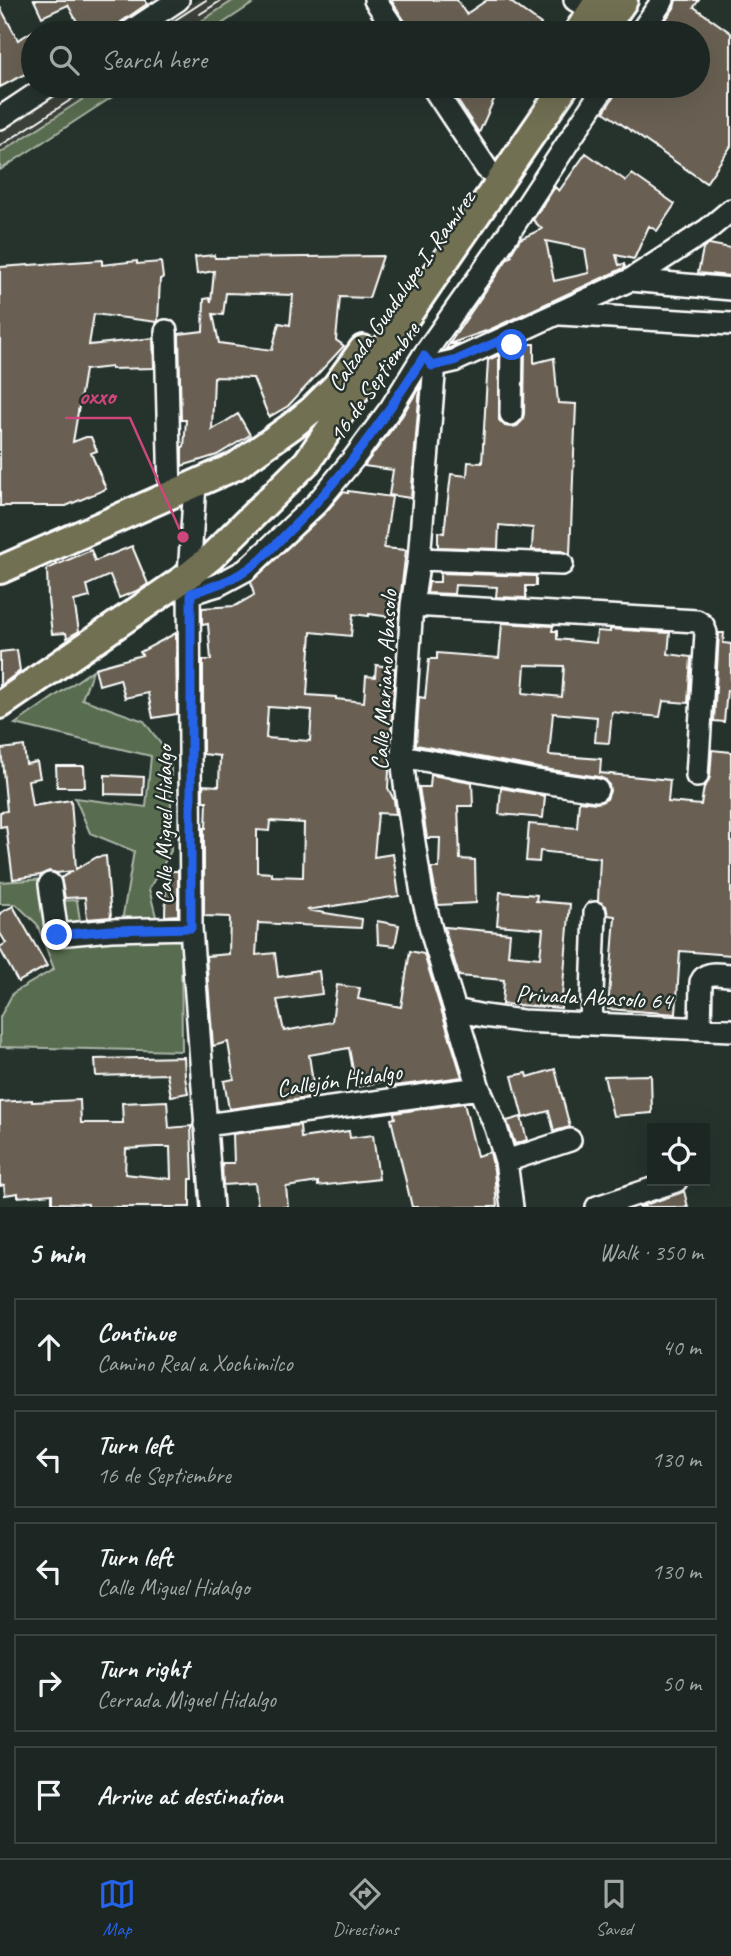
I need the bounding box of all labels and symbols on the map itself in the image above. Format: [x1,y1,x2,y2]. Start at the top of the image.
street label: Calzada Guadalupe I. Ramírez [320,183,483,397]
street label: 16 de Septiembre [322,314,428,448]
route start [496,329,527,360]
callout: oxxo [65,371,130,418]
text: oxxo [79,379,118,412]
street label: Calle Mariano Abasolo [364,587,404,771]
street label: Calle Miguel Hidalgo [149,743,179,905]
route end [41,919,72,950]
street label: Privada Abasolo 64 [515,978,675,1016]
street label: Callejón Hidalgo [274,1056,405,1104]

